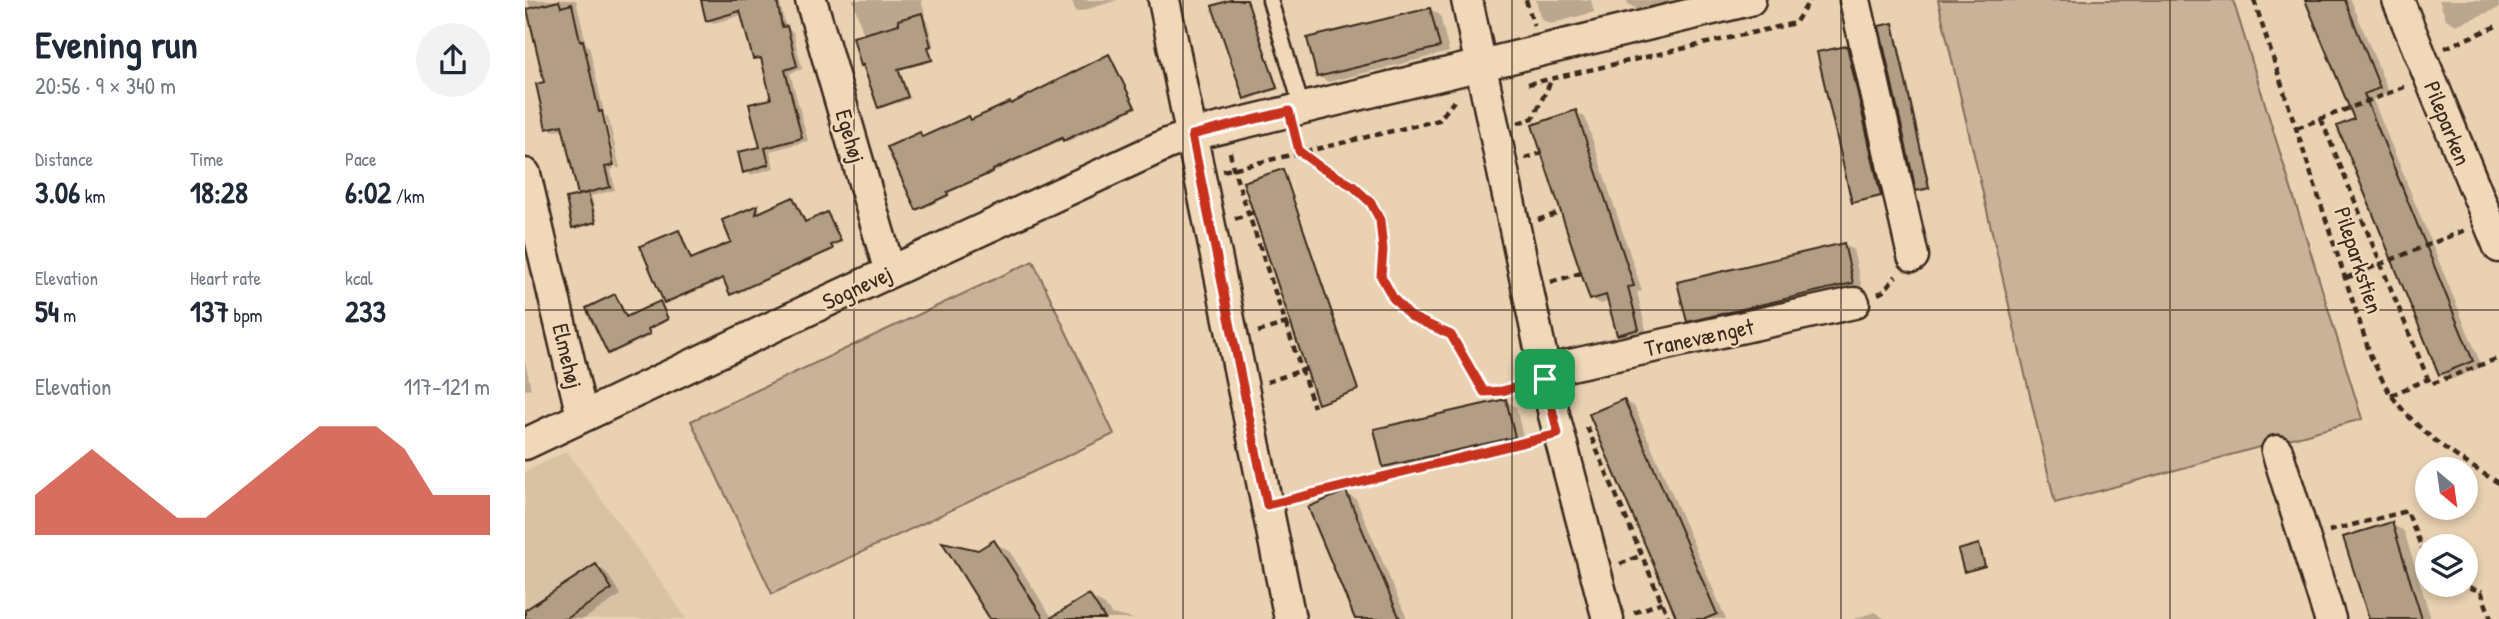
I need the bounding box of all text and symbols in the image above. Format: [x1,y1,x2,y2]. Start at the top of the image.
text: Evening run [35,18,198,70]
button: share [416,23,490,97]
text: 20:56 · 9 × 340 m [35,70,176,101]
street label: Pileparken [2417,76,2479,170]
street label: Egehøj [829,106,873,166]
text: Distance [35,146,93,172]
text: Time [190,146,224,172]
text: Pace [345,146,377,172]
text: 3.06 [35,172,80,212]
text: 18:28 [190,172,248,212]
text: 6:02 [345,172,391,212]
text: km [80,183,105,209]
text: /km [391,183,425,209]
street label: Pileparkstien [2327,203,2391,317]
street label: Sognevej [817,257,897,317]
text: Elevation [35,265,98,291]
text: Heart rate [190,265,261,291]
text: kcal [345,265,373,291]
text: 54 [35,291,59,331]
text: 137 [190,291,229,331]
text: 233 [345,291,386,331]
text: m [59,302,76,328]
text: bpm [229,302,262,328]
street label: Tranevænget [1642,310,1757,364]
street label: Elmehøj [545,320,591,392]
pin [1515,349,1575,409]
icon: arrive [1526,360,1564,398]
text: Elevation [35,371,111,402]
text: 117–121 m [404,371,490,402]
north arrow [2415,457,2478,520]
map controls [2415,457,2478,597]
button: layers [2415,534,2478,597]

